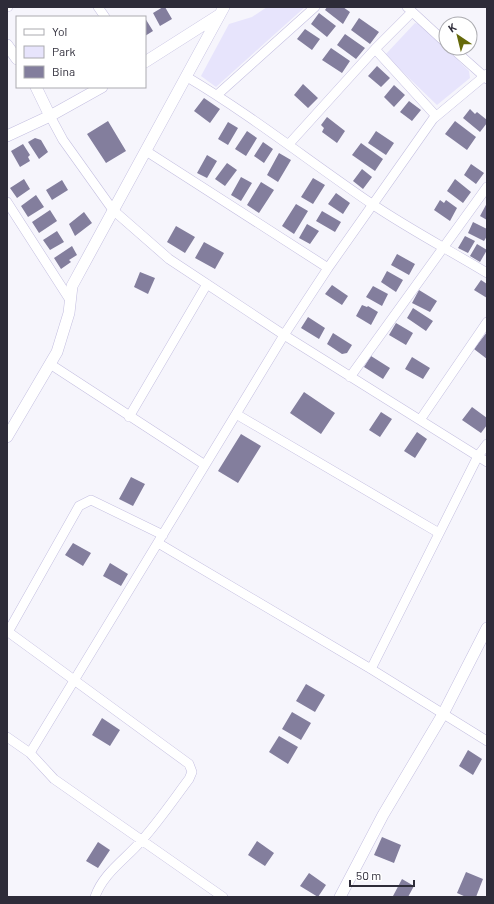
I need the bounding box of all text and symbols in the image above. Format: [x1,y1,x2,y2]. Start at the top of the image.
legend [16,16,146,88]
north arrow [438,16,478,56]
text: K [445,20,459,35]
text: Yol [52,24,67,38]
text: Park [52,44,76,58]
text: Bina [52,64,75,78]
scale bar [350,862,414,888]
text: 50 m [356,868,381,882]

